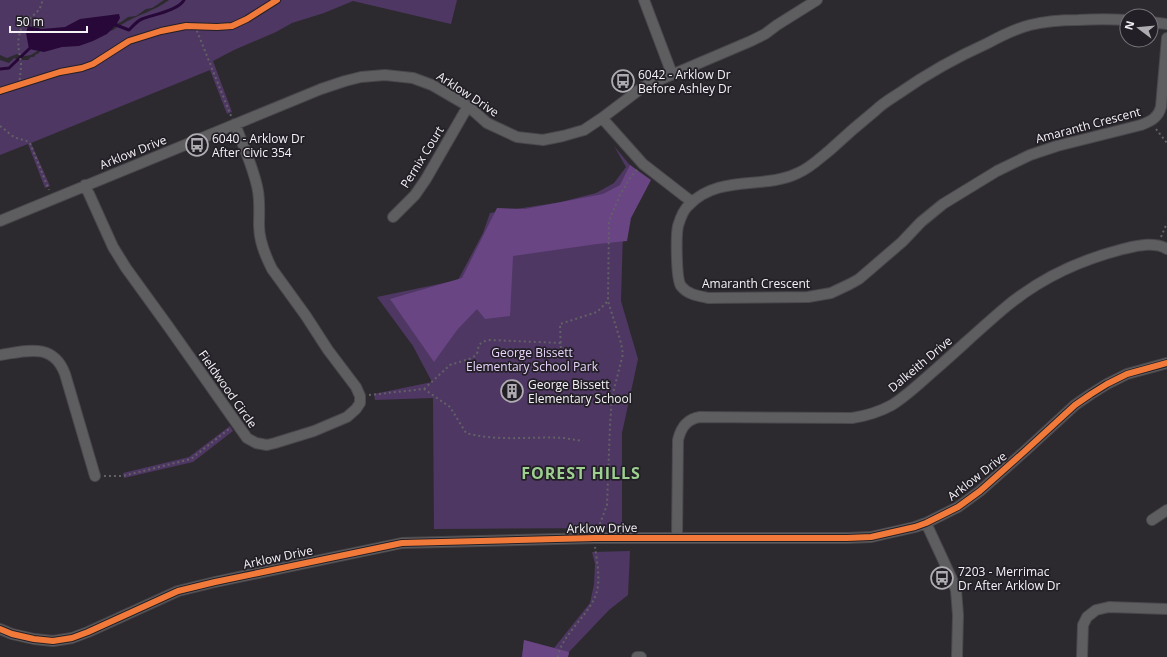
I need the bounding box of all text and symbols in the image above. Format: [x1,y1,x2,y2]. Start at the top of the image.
scale bar [10,8,87,34]
north arrow [1119,8,1159,48]
text: 50 m [16,13,44,30]
text: N [1120,19,1137,31]
place label: 6042 - Arklow Dr Before Ashley Dr [638,66,732,97]
street label: Arklow Drive [434,68,503,121]
bus stop icon: 6042 - Arklow Dr Before Ashley Dr [610,68,636,94]
street label: Amaranth Crescent [1034,103,1142,147]
street label: Pernix Court [396,123,448,191]
place label: 6040 - Arklow Dr After Civic 354 [212,130,305,161]
street label: Arklow Drive [97,131,169,173]
bus stop icon: 6040 - Arklow Dr After Civic 354 [184,132,210,158]
street label: Amaranth Crescent [702,275,810,292]
street label: Dalkeith Drive [884,332,956,396]
park label: George Bissett Elementary School Park [466,344,599,375]
street label: Fieldwood Circle [195,347,261,432]
place label: George Bissett Elementary School [528,376,632,407]
building icon: George Bissett Elementary School [499,378,525,404]
street label: Arklow Drive [944,447,1010,505]
district label: FOREST HILLS [521,462,641,484]
street label: Arklow Drive [566,519,638,537]
street label: Arklow Drive [242,541,315,573]
place label: 7203 - Merrimac Dr After Arklow Dr [958,563,1061,594]
bus stop icon: 7203 - Merrimac Dr After Arklow Dr [929,565,955,591]

